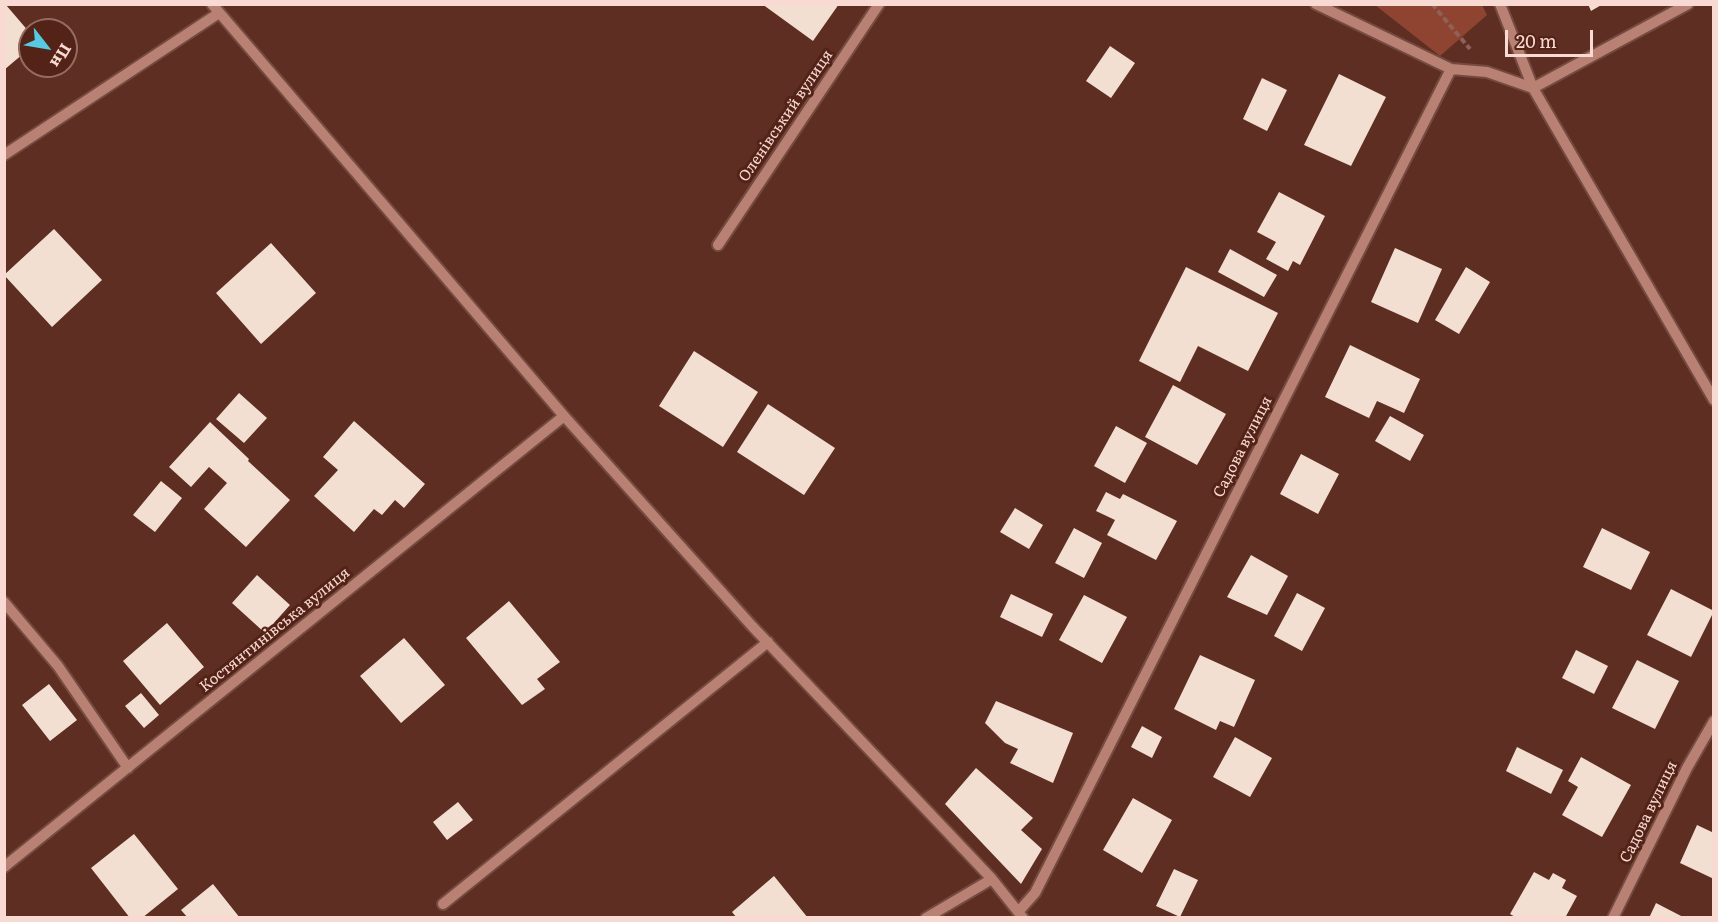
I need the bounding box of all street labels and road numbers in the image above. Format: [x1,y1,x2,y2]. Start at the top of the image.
street label: Оленівський вулиця [735,47,837,185]
street label: Садова вулиця [1210,393,1276,501]
street label: Костянтинівська вулиця [196,564,354,696]
street label: Садова вулиця [1617,758,1681,866]

